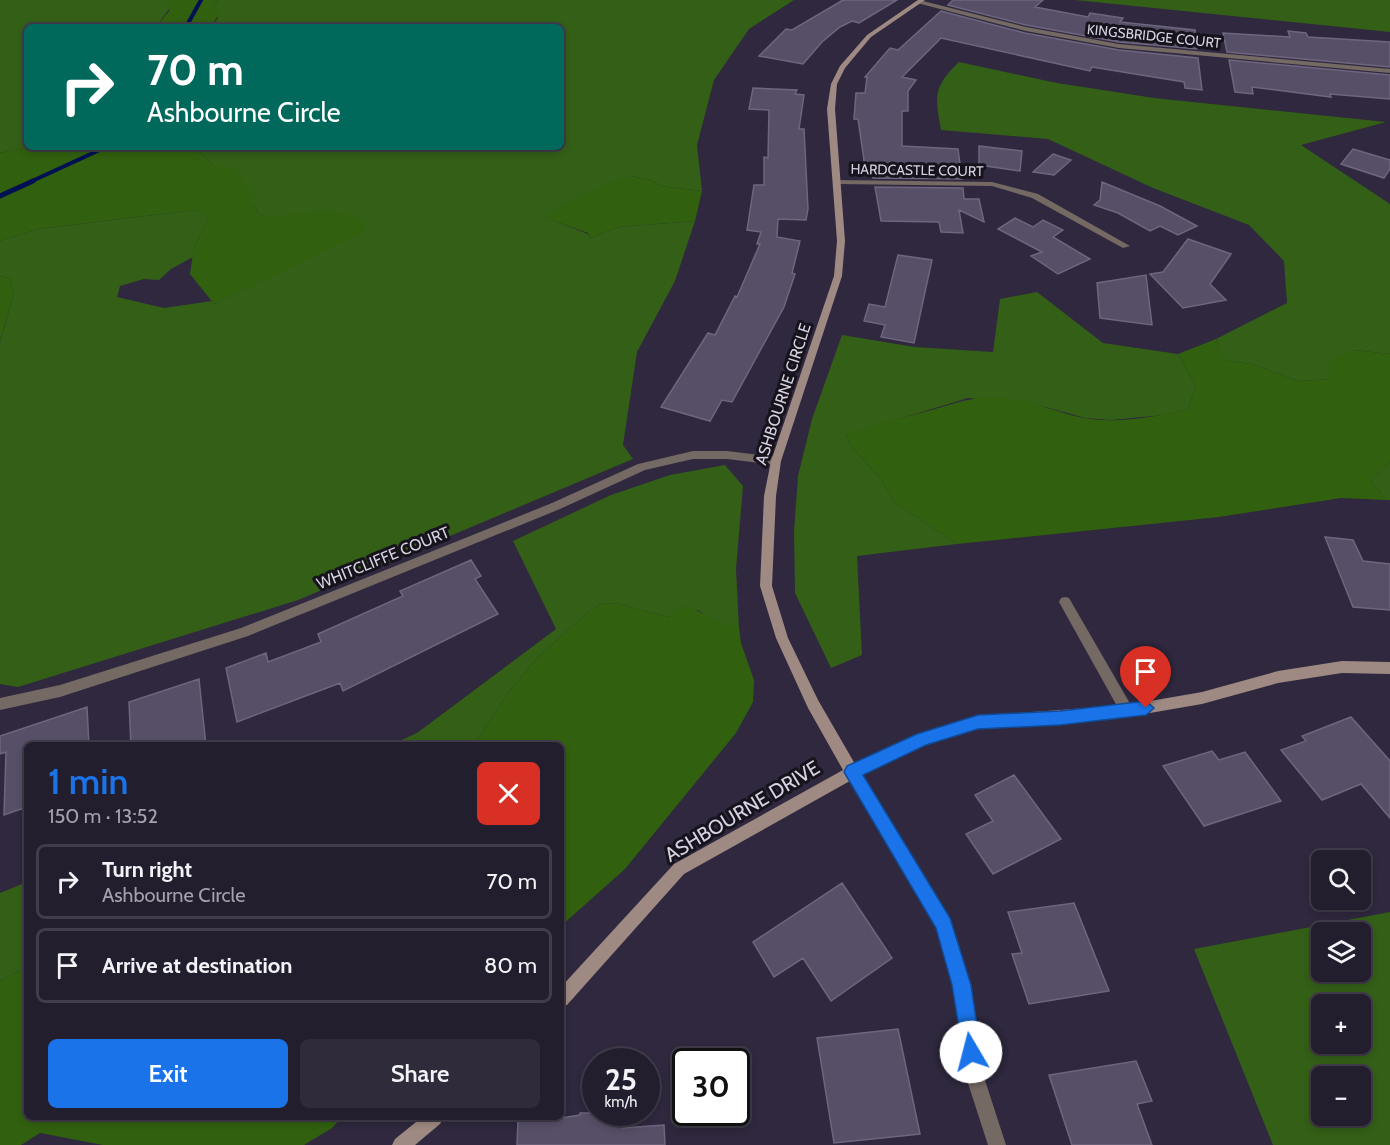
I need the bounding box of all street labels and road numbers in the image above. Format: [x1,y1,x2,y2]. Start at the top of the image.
street label: KINGSBRIDGE COURT [1086,20,1223,52]
street label: HARDCASTLE COURT [850,160,984,180]
street label: ASHBOURNE CIRCLE [751,321,815,467]
street label: WHITCLIFFE COURT [314,523,453,593]
street label: ASHBOURNE DRIVE [660,755,824,867]

